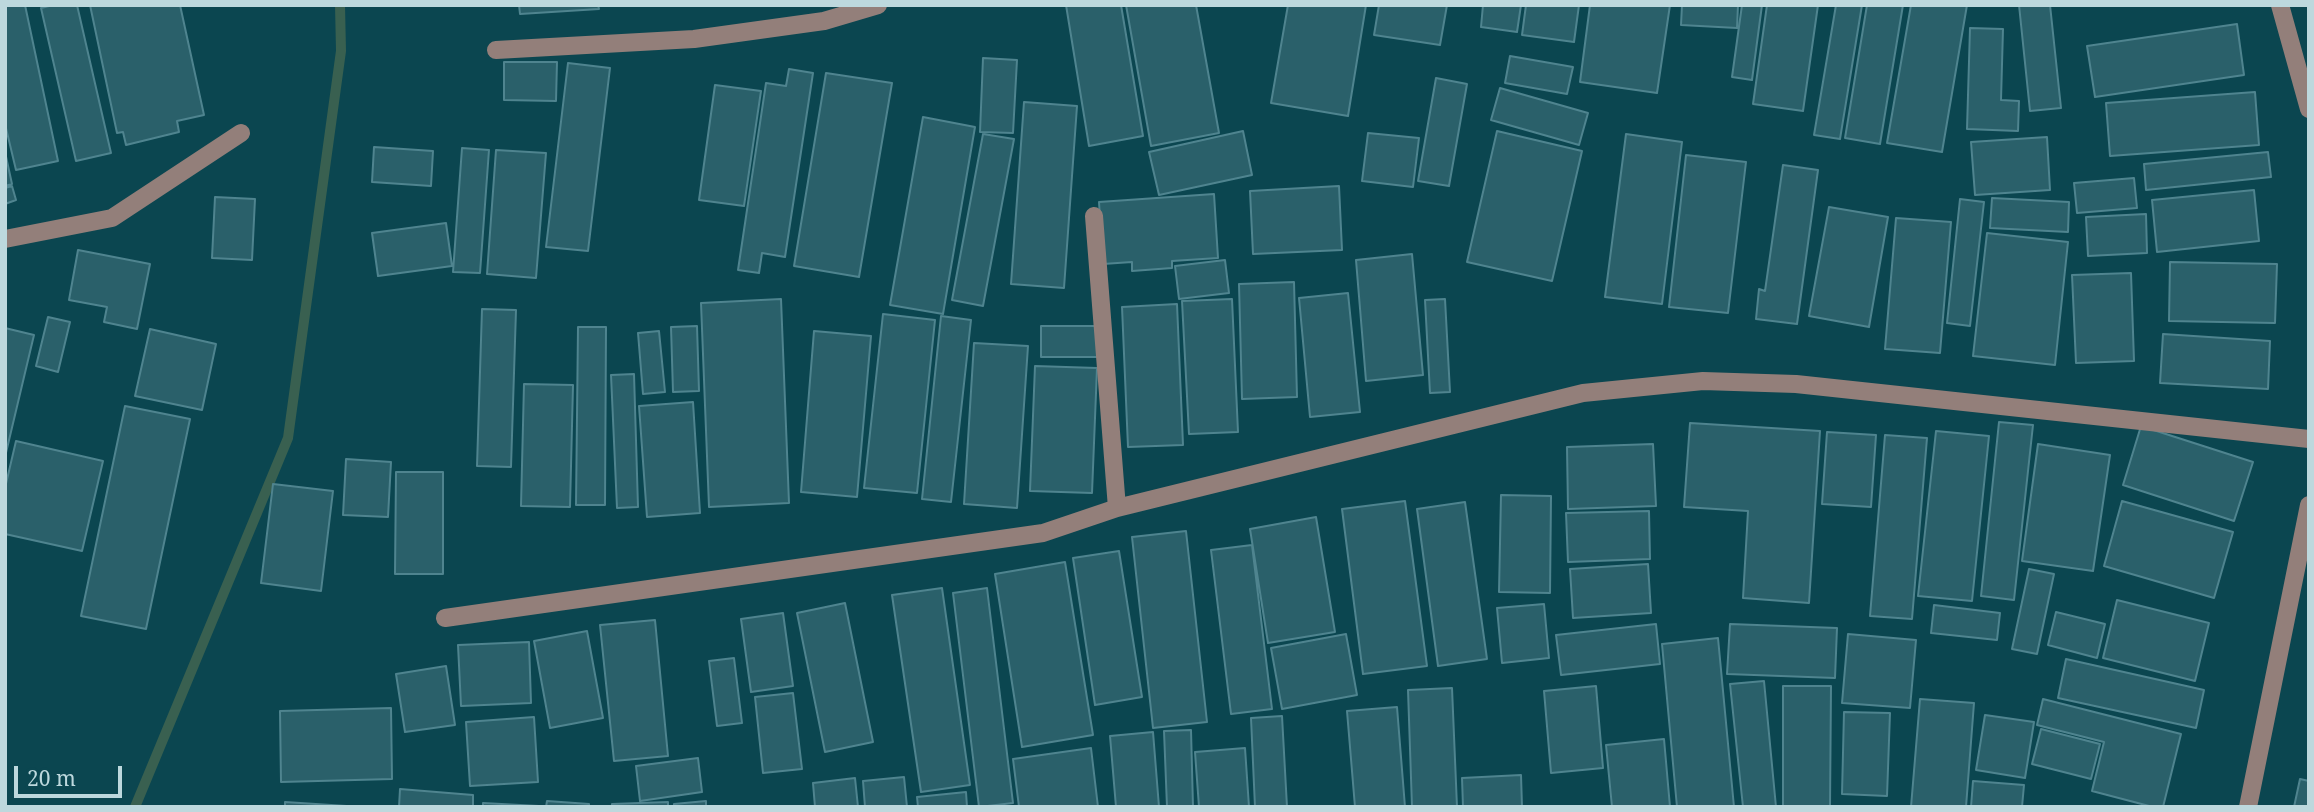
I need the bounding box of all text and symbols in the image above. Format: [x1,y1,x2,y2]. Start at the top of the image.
scale bar [18,752,126,796]
text: 20 m [27,764,76,792]

